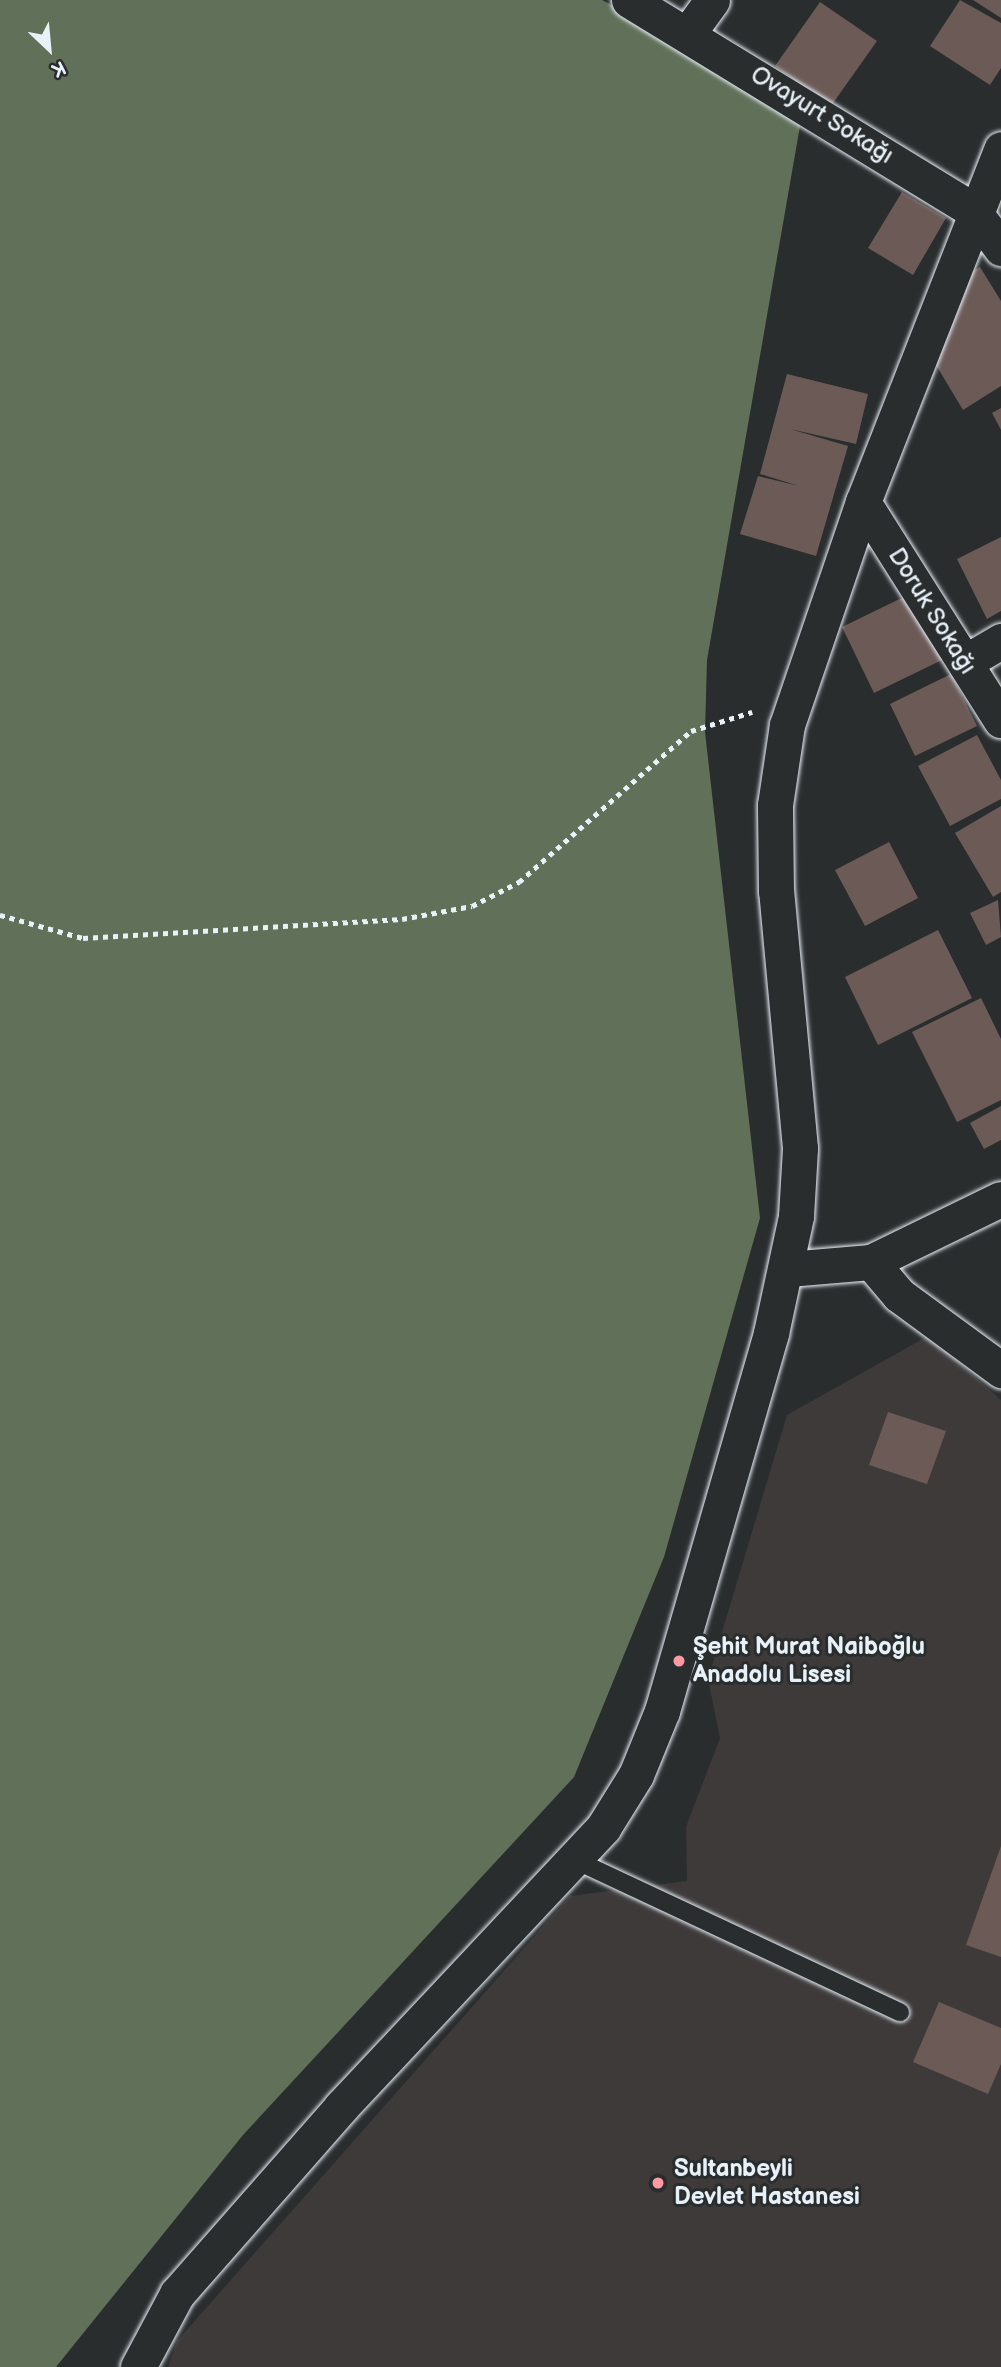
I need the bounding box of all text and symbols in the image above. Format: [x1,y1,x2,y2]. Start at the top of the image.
north arrow [14,14,84,84]
text: K [48,55,69,81]
street label: Ovayurt Sokağı [745,60,899,170]
street label: Doruk Sokağı [882,542,982,680]
place label: Şehit Murat Naiboğlu Anadolu Lisesi [693,1633,925,1689]
marker: Şehit Murat Naiboğlu Anadolu Lisesi [671,1653,687,1669]
place label: Sultanbeyli Devlet Hastanesi [674,2155,860,2211]
marker: Sultanbeyli Devlet Hastanesi [648,2173,668,2193]

